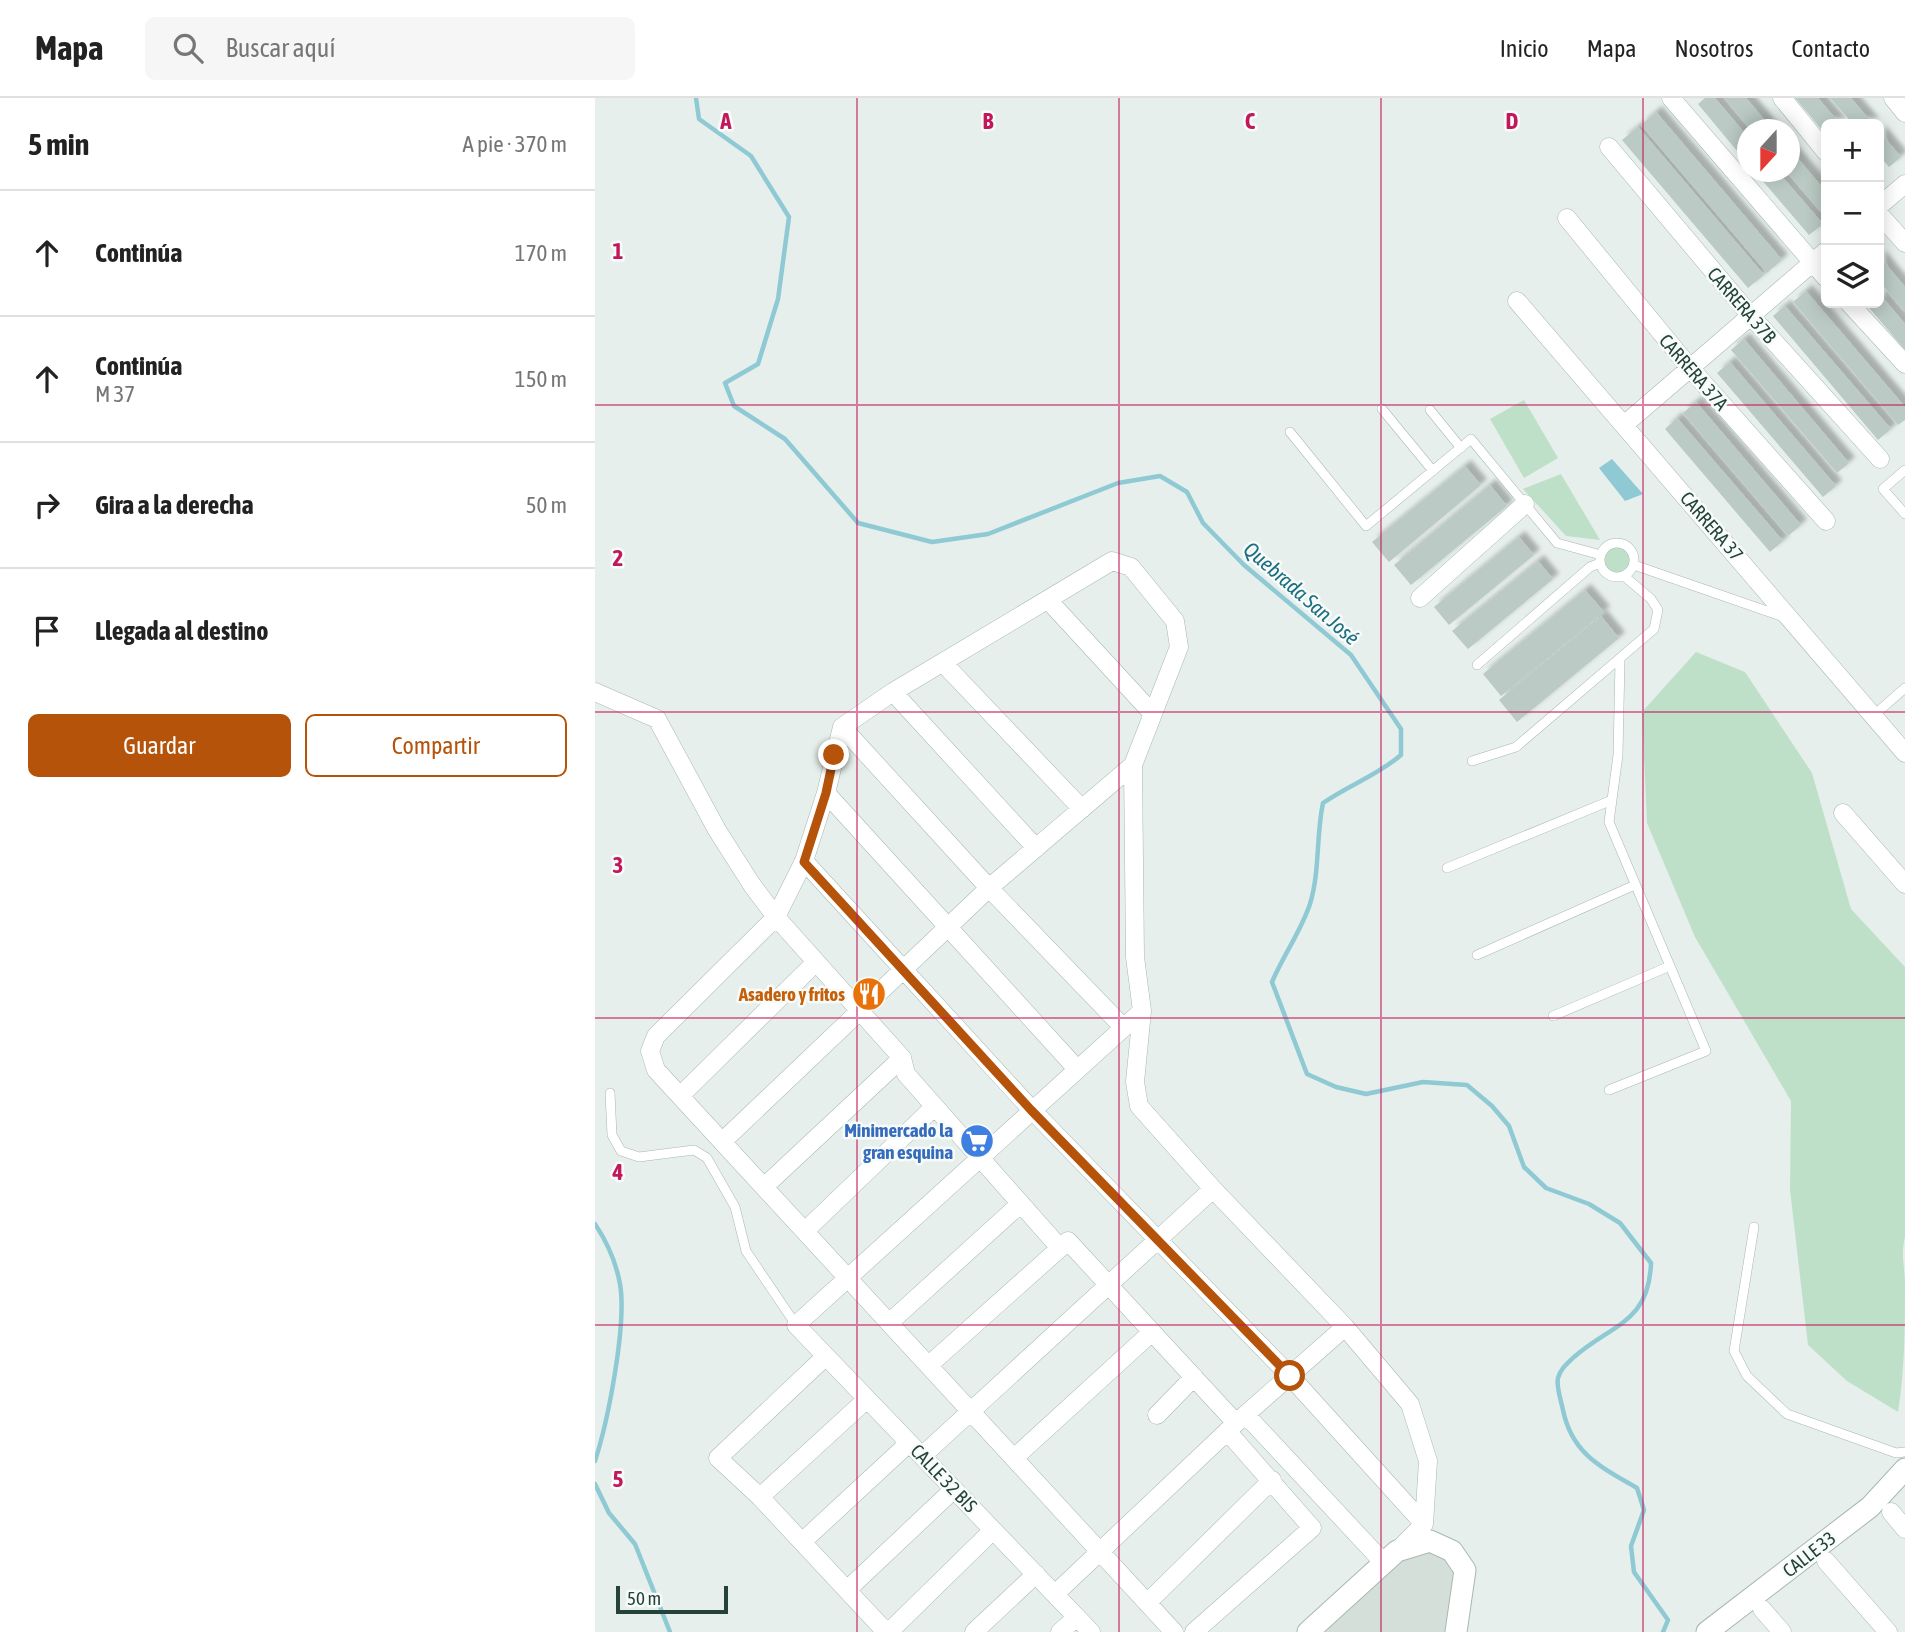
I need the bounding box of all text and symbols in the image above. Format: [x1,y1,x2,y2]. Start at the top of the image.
search box [145,17,635,80]
text: Mapa [35,29,103,67]
icon: search [169,29,207,67]
text: Buscar aquí [225,33,335,63]
text: Inicio [1500,35,1549,62]
text: Mapa [1587,35,1636,62]
text: Nosotros [1674,35,1753,62]
text: Contacto [1791,35,1870,62]
text: A [719,108,732,134]
text: B [983,108,994,134]
text: C [1245,108,1256,134]
text: D [1506,108,1519,134]
north arrow [1737,119,1800,182]
map controls [1821,119,1884,308]
button: + [1821,119,1884,182]
text: 5 min [28,127,89,161]
text: A pie · 370 m [463,131,567,157]
button: − [1821,182,1884,245]
icon: ahead [28,234,66,272]
text: Continúa [95,238,182,268]
text: 1 [613,238,624,264]
text: 170 m [515,240,567,266]
button: layers [1821,245,1884,308]
street label: CARRERA 37B [1703,263,1781,347]
street label: CARRERA 37A [1655,329,1733,415]
text: Continúa [95,351,182,381]
icon: ahead [28,360,66,398]
text: 150 m [515,366,567,392]
text: M 37 [95,381,135,407]
icon: right [28,486,66,524]
street label: CARRERA 37 [1676,487,1748,565]
text: Gira a la derecha [95,490,254,520]
text: 50 m [526,492,567,518]
water label: Quebrada San José [1239,536,1365,650]
text: 2 [613,545,623,571]
icon: arrive [28,612,66,650]
text: Llegada al destino [95,616,268,646]
button: Guardar [28,714,291,777]
button: Compartir [305,714,567,777]
route end [818,739,849,770]
text: 3 [613,852,623,878]
restaurant icon: Asadero y fritos [850,975,888,1013]
place label: Asadero y fritos [738,983,845,1005]
place label: Minimercado la gran esquina [844,1119,953,1163]
supermarket icon: Minimercado la gran esquina [958,1122,996,1160]
text: 4 [612,1159,624,1185]
route start [1274,1360,1305,1391]
street label: CALLE 32 BIS [906,1440,982,1516]
text: 5 [613,1466,624,1492]
street label: CALLE 33 [1778,1527,1840,1581]
scale bar [616,1583,728,1615]
text: 50 m [627,1587,661,1609]

